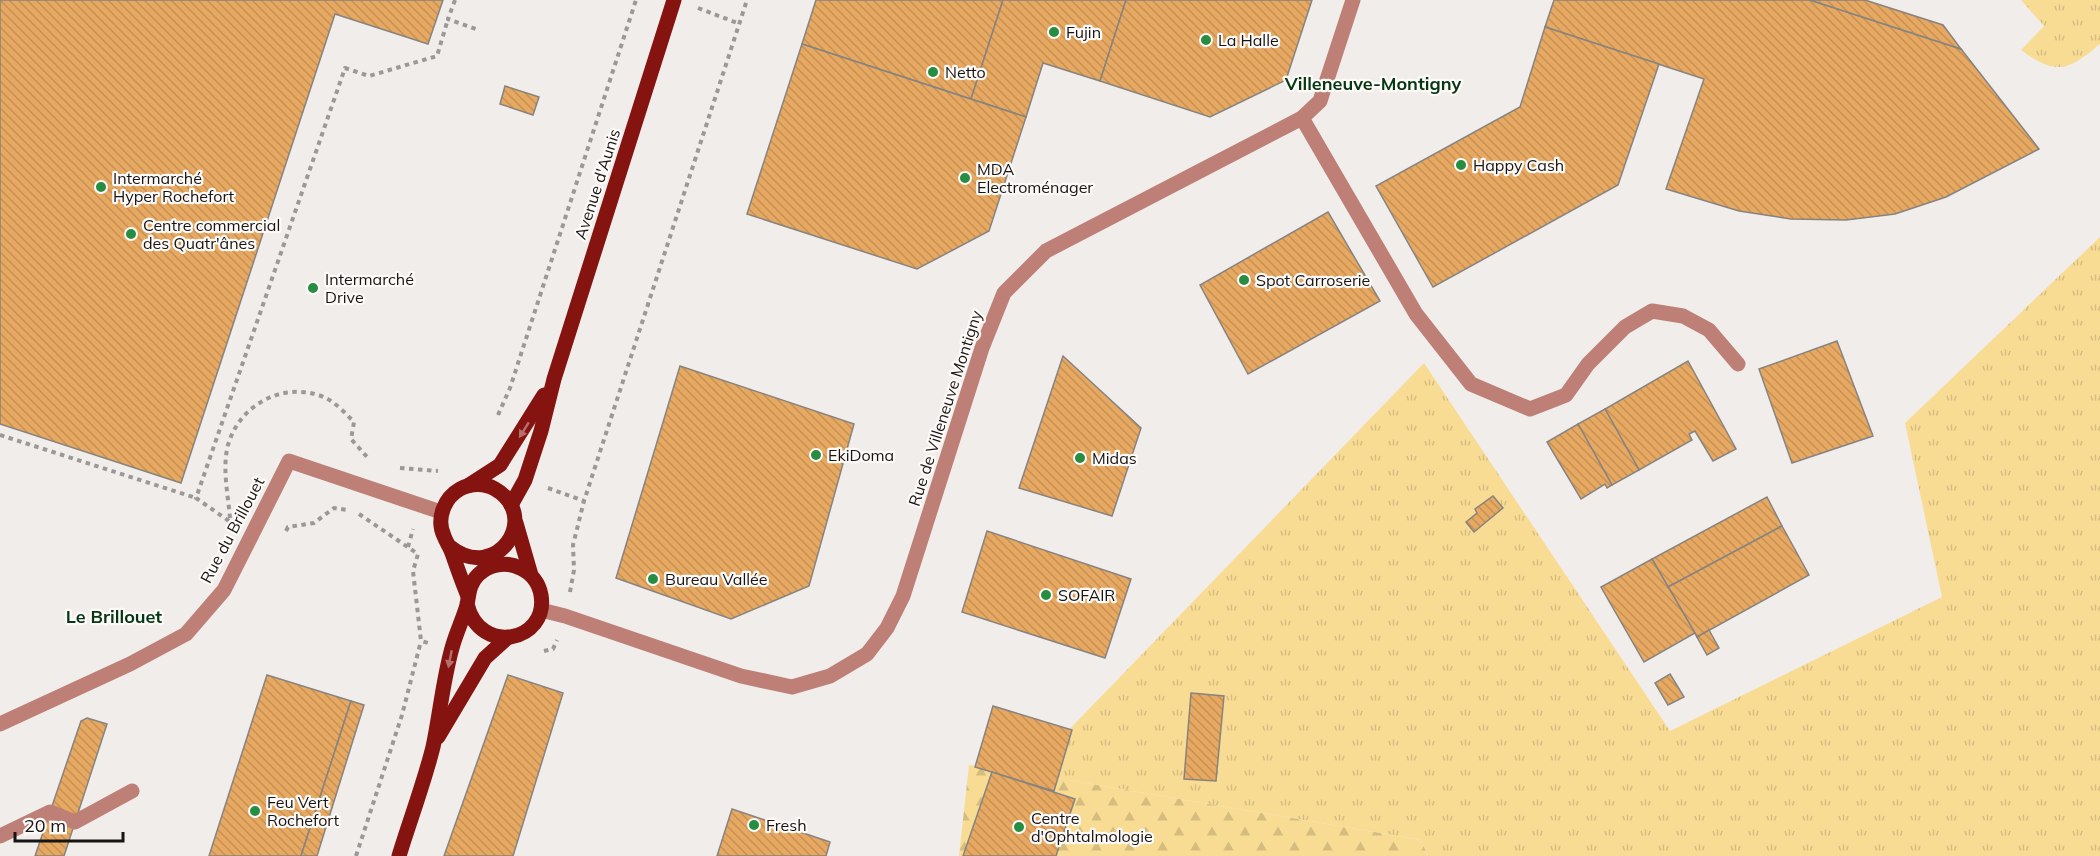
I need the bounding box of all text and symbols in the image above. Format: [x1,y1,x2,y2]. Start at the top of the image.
place label: Fujin [1066,22,1101,42]
marker: Fujin [1047,25,1061,39]
place label: La Halle [1218,30,1279,50]
marker: La Halle [1199,33,1213,47]
place label: Netto [945,62,986,82]
marker: Netto [926,65,940,79]
district label: Villeneuve-Montigny [1284,72,1461,95]
street label: Avenue d'Aunis [570,126,624,242]
place label: Happy Cash [1473,155,1564,175]
marker: Happy Cash [1454,158,1468,172]
place label: MDA Electroménager [977,159,1093,197]
place label: Intermarché Hyper Rochefort [113,168,235,206]
marker: MDA Electroménager [958,171,972,185]
marker: Intermarché Hyper Rochefort [94,180,108,194]
place label: Centre commercial des Quatr'ânes [143,215,280,253]
marker: Centre commercial des Quatr'ânes [124,227,138,241]
place label: Intermarché Drive [325,269,414,307]
place label: Spot Carroserie [1256,270,1370,290]
marker: Spot Carroserie [1237,273,1251,287]
marker: Intermarché Drive [306,281,320,295]
street label: Rue de Villeneuve Montigny [904,307,986,508]
one-way arrow [518,421,529,438]
place label: EkiDoma [828,445,894,465]
marker: EkiDoma [809,448,823,462]
place label: Midas [1092,448,1137,468]
marker: Midas [1073,451,1087,465]
street label: Rue du Brillouet [196,473,268,586]
place label: Bureau Vallée [665,569,767,589]
marker: Bureau Vallée [646,572,660,586]
place label: SOFAIR [1058,585,1115,605]
marker: SOFAIR [1039,588,1053,602]
district label: Le Brillouet [66,605,162,628]
one-way arrow [445,650,454,669]
place label: Feu Vert Rochefort [267,792,340,830]
marker: Feu Vert Rochefort [248,804,262,818]
scale bar [15,805,123,843]
place label: Centre d'Ophtalmologie [1031,808,1153,846]
text: 20 m [24,814,66,837]
place label: Fresh [766,815,807,835]
marker: Fresh [747,818,761,832]
marker: Centre d'Ophtalmologie [1012,820,1026,834]

